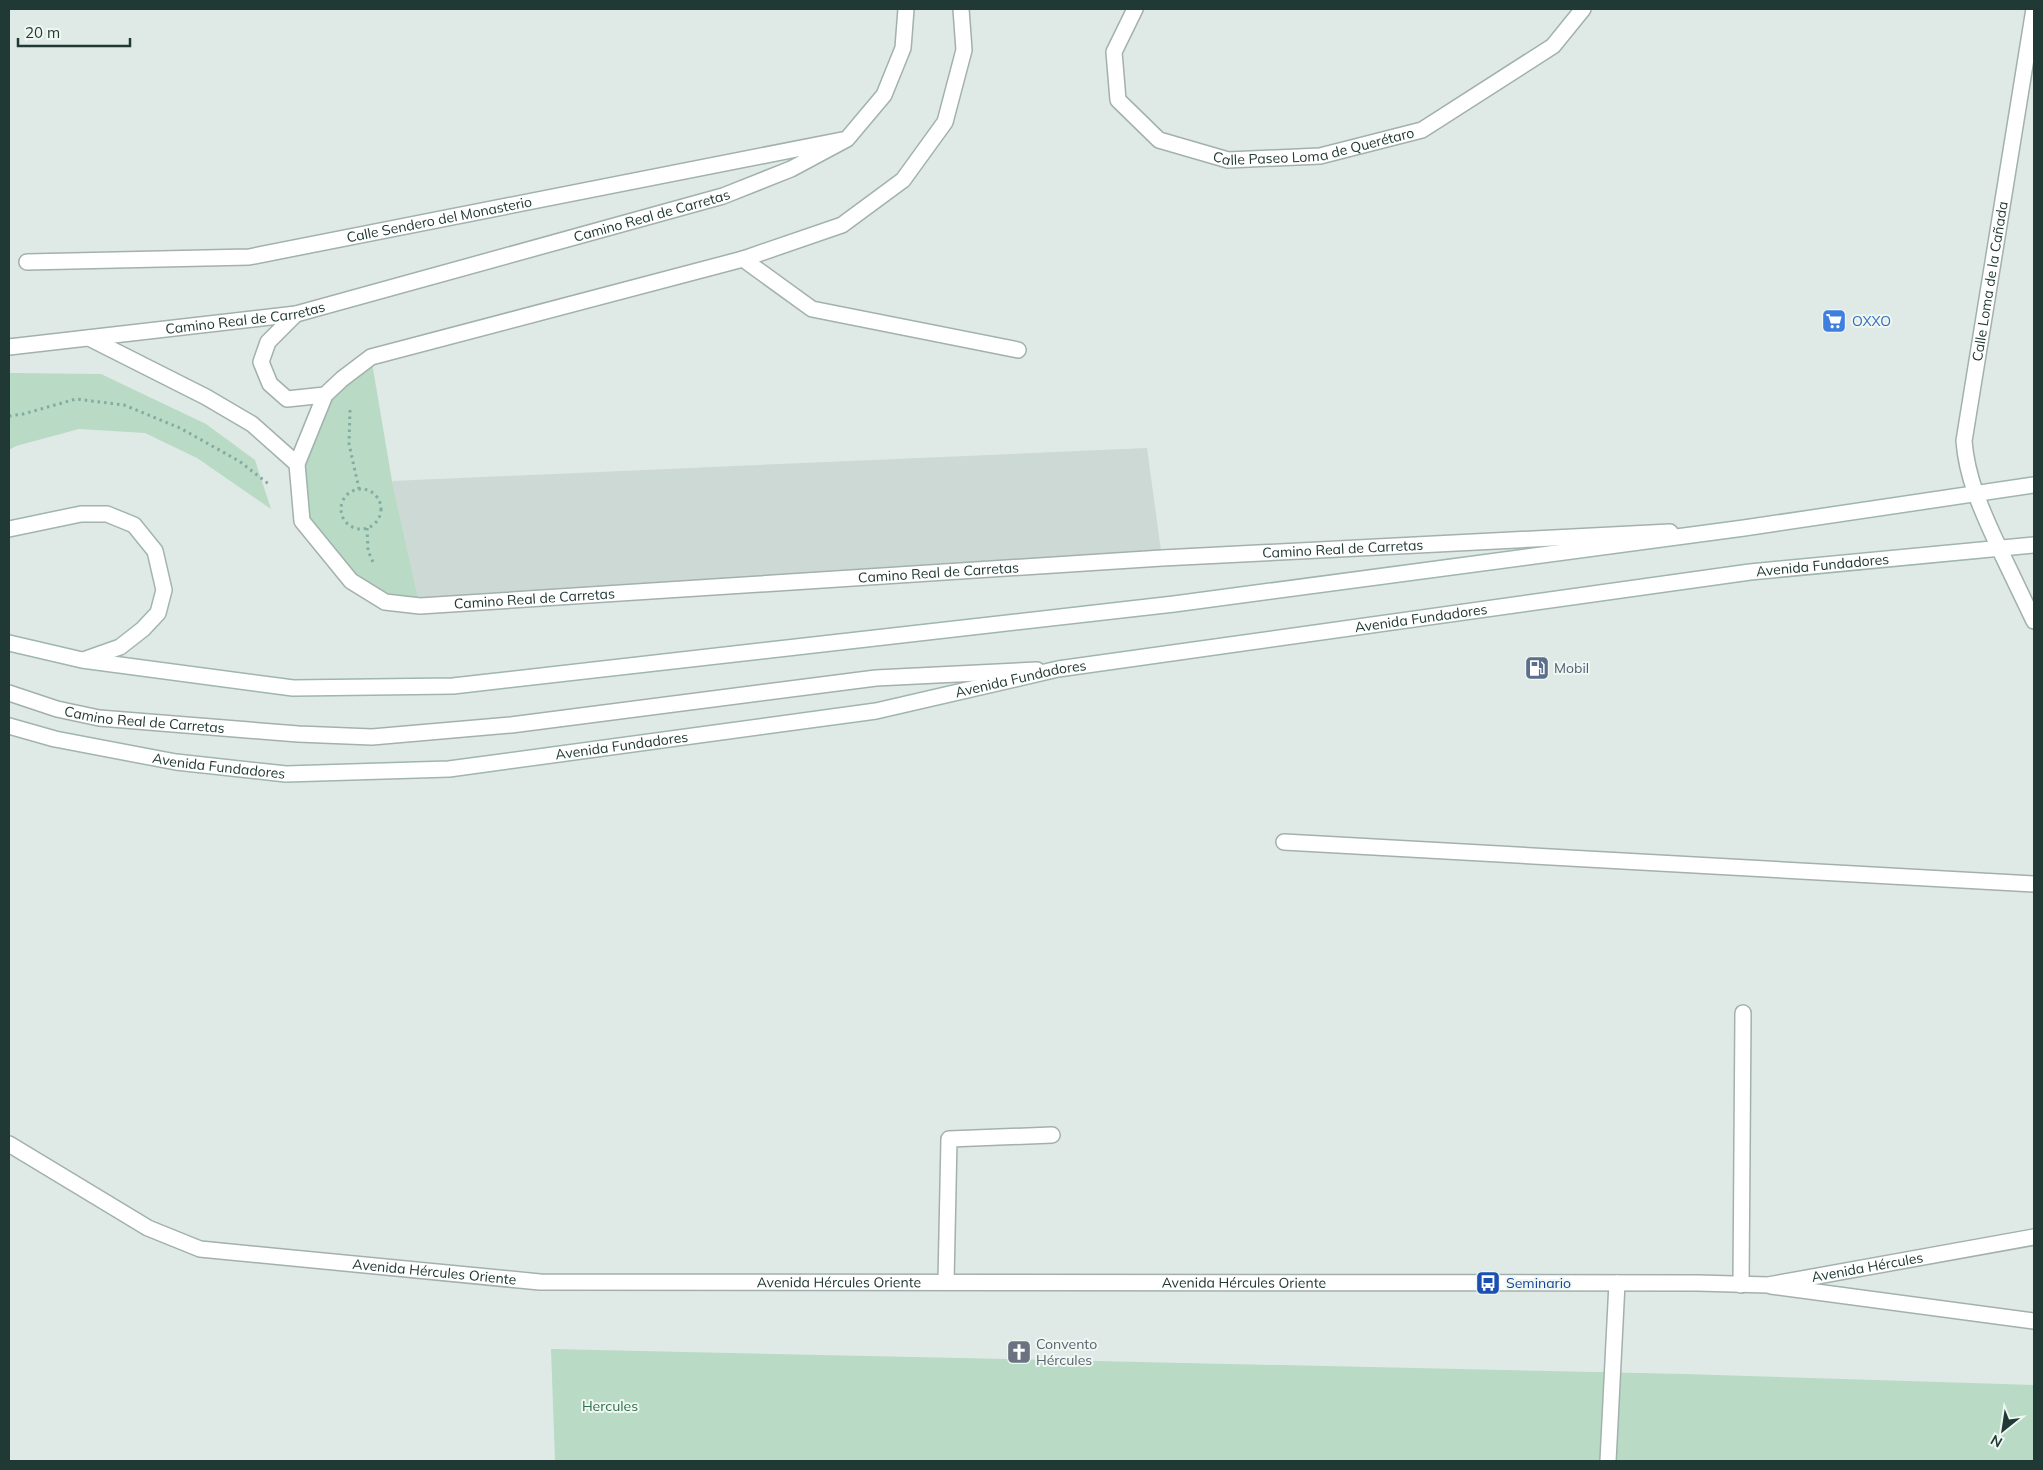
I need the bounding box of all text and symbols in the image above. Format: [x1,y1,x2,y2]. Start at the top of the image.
scale bar [18,15,130,47]
text: 20 m [25,23,60,42]
street label: Calle Paseo Loma de Querétaro [1211,123,1416,169]
street label: Camino Real de Carretas [572,185,733,246]
street label: Calle Sendero del Monasterio [345,192,533,247]
street label: Calle Loma de la Cañada [1968,200,2012,363]
street label: Camino Real de Carretas [164,297,327,338]
supermarket icon: OXXO [1821,308,1847,334]
place label: OXXO [1852,312,1891,330]
street label: Camino Real de Carretas [1262,536,1424,562]
street label: Avenida Fundadores [1755,550,1890,580]
street label: Camino Real de Carretas [857,558,1020,587]
street label: Camino Real de Carretas [453,584,615,613]
street label: Avenida Fundadores [1354,600,1489,636]
fuel station icon: Mobil [1524,655,1550,681]
street label: Avenida Fundadores [953,656,1087,701]
place label: Mobil [1554,659,1589,677]
street label: Camino Real de Carretas [63,702,225,737]
street label: Avenida Fundadores [554,728,689,763]
street label: Avenida Fundadores [151,749,286,783]
street label: Avenida Hércules [1810,1248,1925,1286]
street label: Avenida Hércules Oriente [352,1255,517,1289]
bus stop icon: Seminario [1475,1270,1501,1296]
street label: Avenida Hércules Oriente [757,1273,921,1291]
street label: Avenida Hércules Oriente [1162,1274,1326,1292]
place label: Seminario [1506,1274,1571,1292]
place label: Convento Hércules [1036,1335,1097,1369]
church icon: Convento Hércules [1006,1339,1032,1365]
park label: Hercules [582,1397,638,1415]
north arrow [1978,1405,2028,1455]
text: N [1987,1431,2006,1452]

